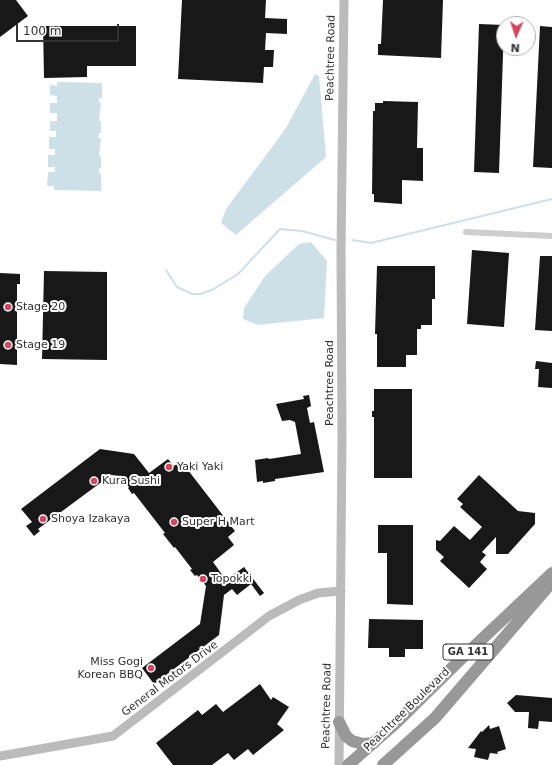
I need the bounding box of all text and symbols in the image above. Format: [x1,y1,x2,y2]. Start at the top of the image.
street label: Peachtree Road [324,15,338,101]
scale bar [18,16,121,42]
north arrow [496,16,536,56]
text: 100 m [23,24,61,38]
text: N [510,41,520,54]
place label: Stage 20 [16,300,65,314]
marker: Stage 20 [3,302,13,312]
place label: Stage 19 [16,338,65,352]
marker: Stage 19 [3,340,13,350]
street label: Peachtree Road [323,340,337,426]
place label: Yaki Yaki [177,460,223,474]
marker: Yaki Yaki [164,462,174,472]
place label: Kura Sushi [102,474,160,488]
marker: Kura Sushi [89,476,99,486]
place label: Shoya Izakaya [51,512,130,526]
marker: Shoya Izakaya [38,514,48,524]
place label: Super H Mart [182,515,255,529]
marker: Super H Mart [169,517,179,527]
place label: Topokki [211,572,252,586]
marker: Topokki [198,574,208,584]
street label: General Motors Drive [119,638,221,720]
road number: GA 141 [443,644,493,660]
place label: Miss Gogi Korean BBQ [78,655,143,681]
marker: Miss Gogi Korean BBQ [146,663,156,673]
street label: Peachtree Road [320,663,334,749]
street label: Peachtree Boulevard [361,666,453,754]

